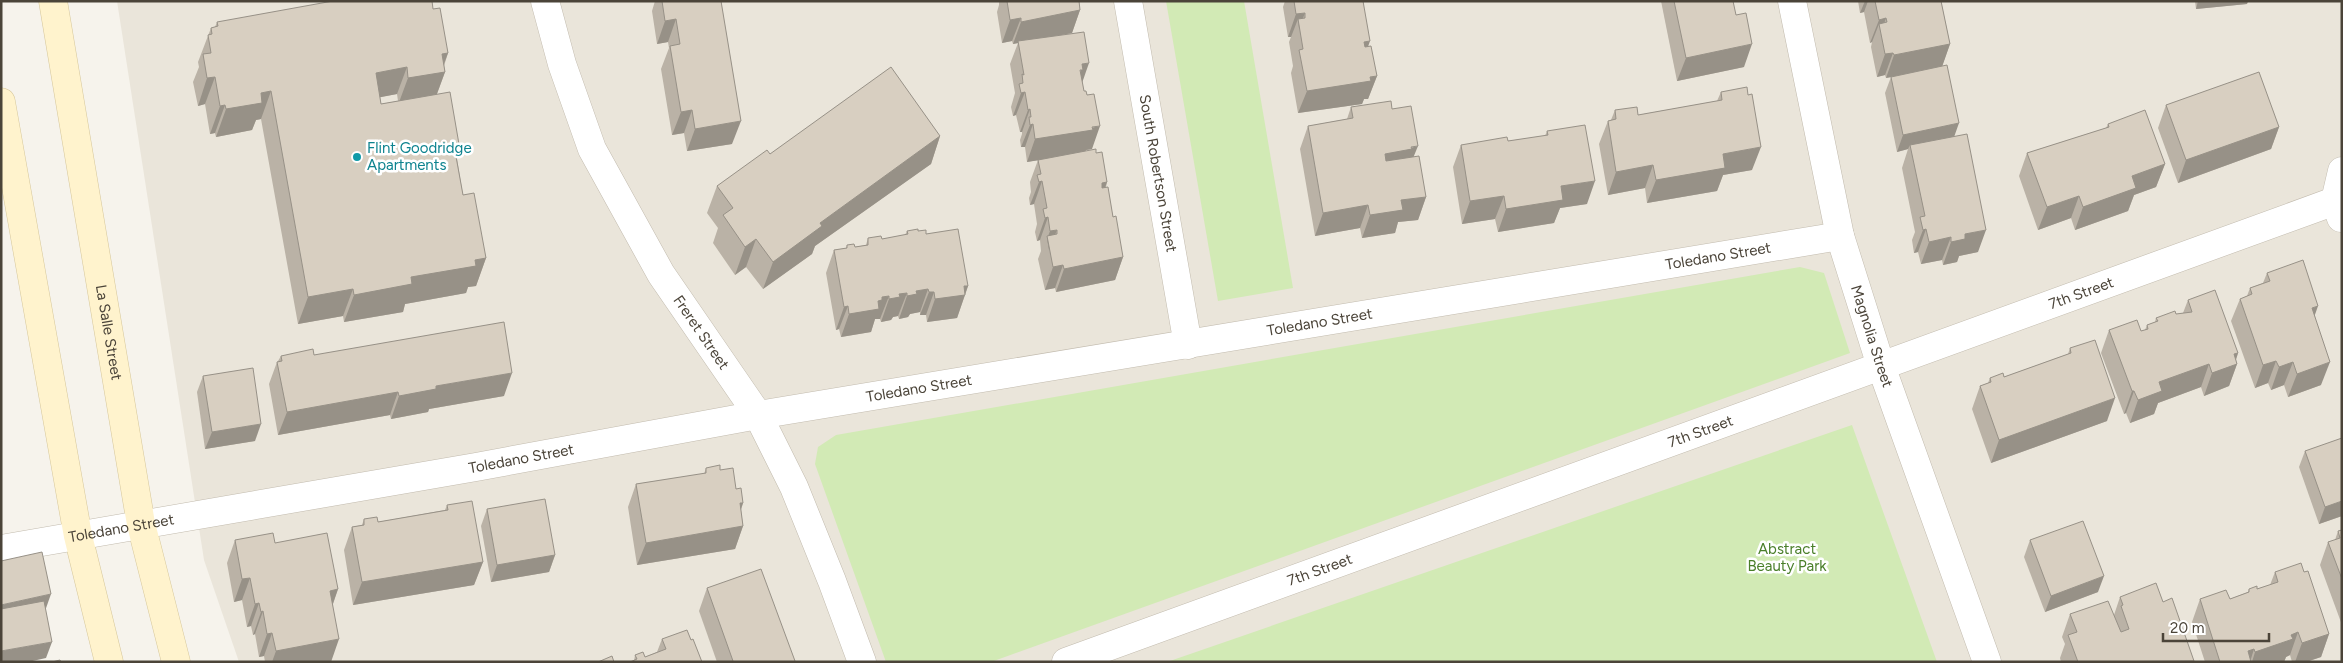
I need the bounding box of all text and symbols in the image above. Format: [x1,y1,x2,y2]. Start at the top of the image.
street label: South Robertson Street [1135,93,1181,254]
place label: Flint Goodridge Apartments [367,139,472,174]
marker: Flint Goodridge Apartments [351,151,363,163]
street label: Toledano Street [1664,239,1773,274]
street label: 7th Street [2046,273,2116,313]
street label: La Salle Street [92,283,126,382]
street label: Magnolia Street [1847,283,1897,390]
street label: Freret Street [669,292,733,373]
street label: Toledano Street [1265,304,1374,340]
street label: Toledano Street [865,371,974,406]
street label: 7th Street [1665,411,1736,452]
street label: Toledano Street [467,440,576,477]
street label: Toledano Street [67,510,176,546]
park label: Abstract Beauty Park [1747,540,1827,575]
street label: 7th Street [1285,550,1355,590]
scale bar [2163,610,2269,642]
text: 20 m [2170,619,2204,637]

